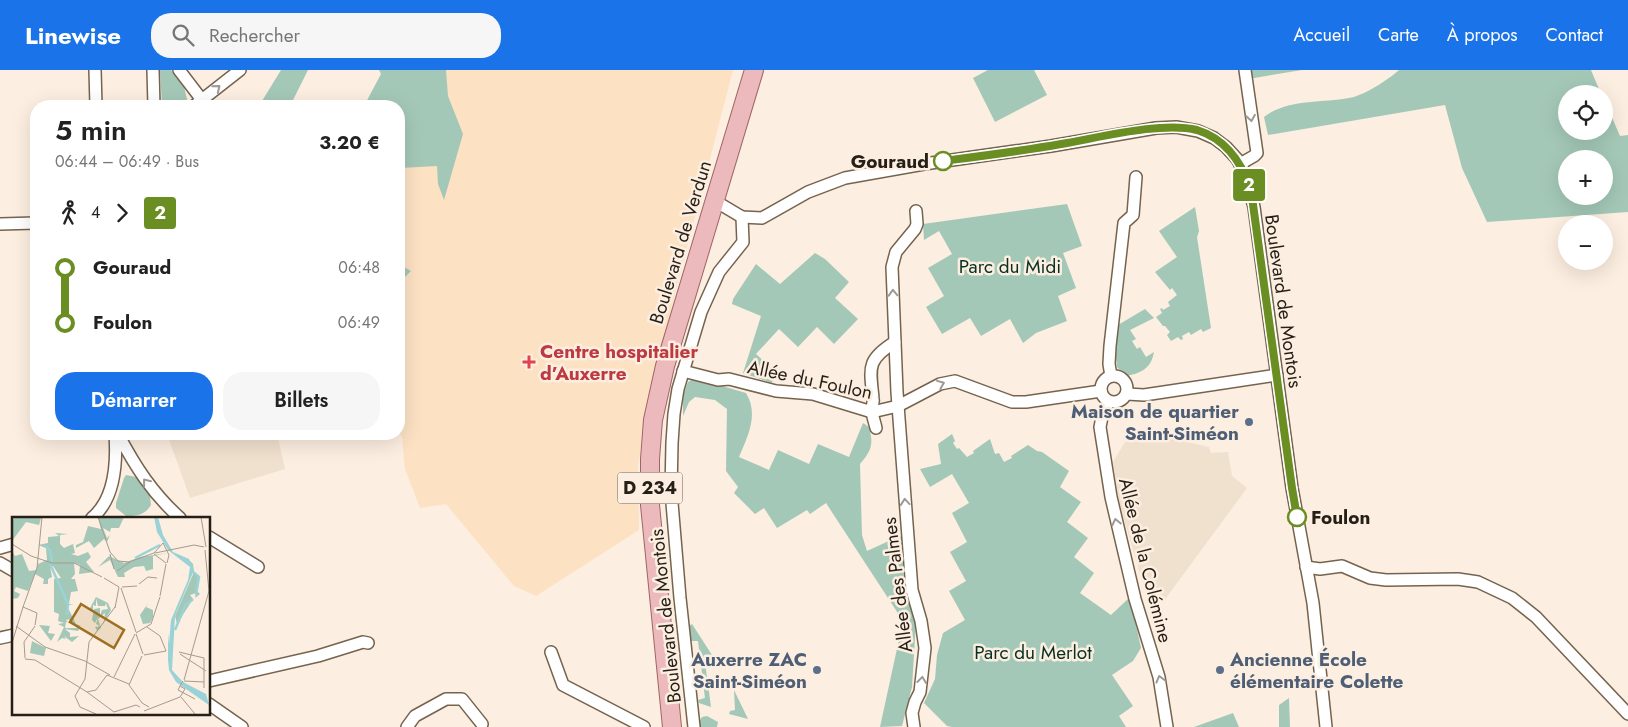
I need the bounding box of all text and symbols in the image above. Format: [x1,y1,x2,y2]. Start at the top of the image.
search box [151,13,501,58]
text: Linewise [25,18,121,53]
icon: search [169,21,197,49]
text: Rechercher [209,22,300,49]
text: Accueil [1293,22,1350,48]
text: Carte [1378,22,1419,48]
text: À propos [1447,22,1517,48]
text: Contact [1545,22,1603,48]
map controls [1558,85,1613,270]
button: locate [1558,85,1613,140]
one-way arrow [211,86,220,94]
text: 5 min [55,110,127,151]
one-way arrow [1246,114,1256,123]
text: 3.20 € [319,129,380,156]
place label: Gouraud [851,148,929,175]
text: 06:44 – 06:49 · Bus [55,150,199,173]
button: + [1558,150,1613,205]
marker: Gouraud [933,151,953,171]
street label: Boulevard de Verdun [643,157,718,327]
line badge: 2 [1233,169,1265,201]
text: 2 [1243,172,1255,198]
icon: walk [55,199,83,227]
icon: forward [108,199,136,227]
text: 2 [154,200,166,226]
text: 4 [91,201,100,224]
street label: Boulevard de Montois [1258,213,1309,390]
button: − [1558,215,1613,270]
park label: Parc du Midi [959,253,1061,280]
text: Gouraud [93,254,171,281]
text: 06:48 [338,256,380,279]
one-way arrow [888,289,898,296]
text: Foulon [93,309,152,336]
text: 06:49 [338,311,380,334]
place label: Centre hospitalier d’Auxerre [540,338,698,387]
street label: Allée du Foulon [745,353,875,406]
marker: Centre hospitalier d’Auxerre [522,355,536,369]
button: Démarrer [55,372,213,430]
button: Billets [223,372,380,430]
one-way arrow [936,380,945,391]
place label: Maison de quartier Saint-Siméon [1071,398,1239,447]
marker: Maison de quartier Saint-Siméon [1243,416,1255,428]
road number: D 234 [618,472,682,503]
street label: Allée de la Colémine [1112,475,1179,646]
one-way arrow [144,479,152,488]
one-way arrow [900,498,911,506]
place label: Foulon [1311,504,1370,531]
marker: Foulon [1287,507,1307,527]
street label: Allée des Palmes [876,515,919,654]
inset map [12,517,210,714]
one-way arrow [1111,518,1122,527]
street label: Boulevard de Montois [643,527,688,704]
park label: Parc du Merlot [974,639,1092,666]
place label: Auxerre ZAC Saint-Siméon [690,646,807,695]
place label: Ancienne École élémentaire Colette [1229,646,1404,695]
marker: Auxerre ZAC Saint-Siméon [811,664,823,676]
marker: Ancienne École élémentaire Colette [1214,664,1226,676]
one-way arrow [1155,675,1165,684]
one-way arrow [916,676,927,684]

